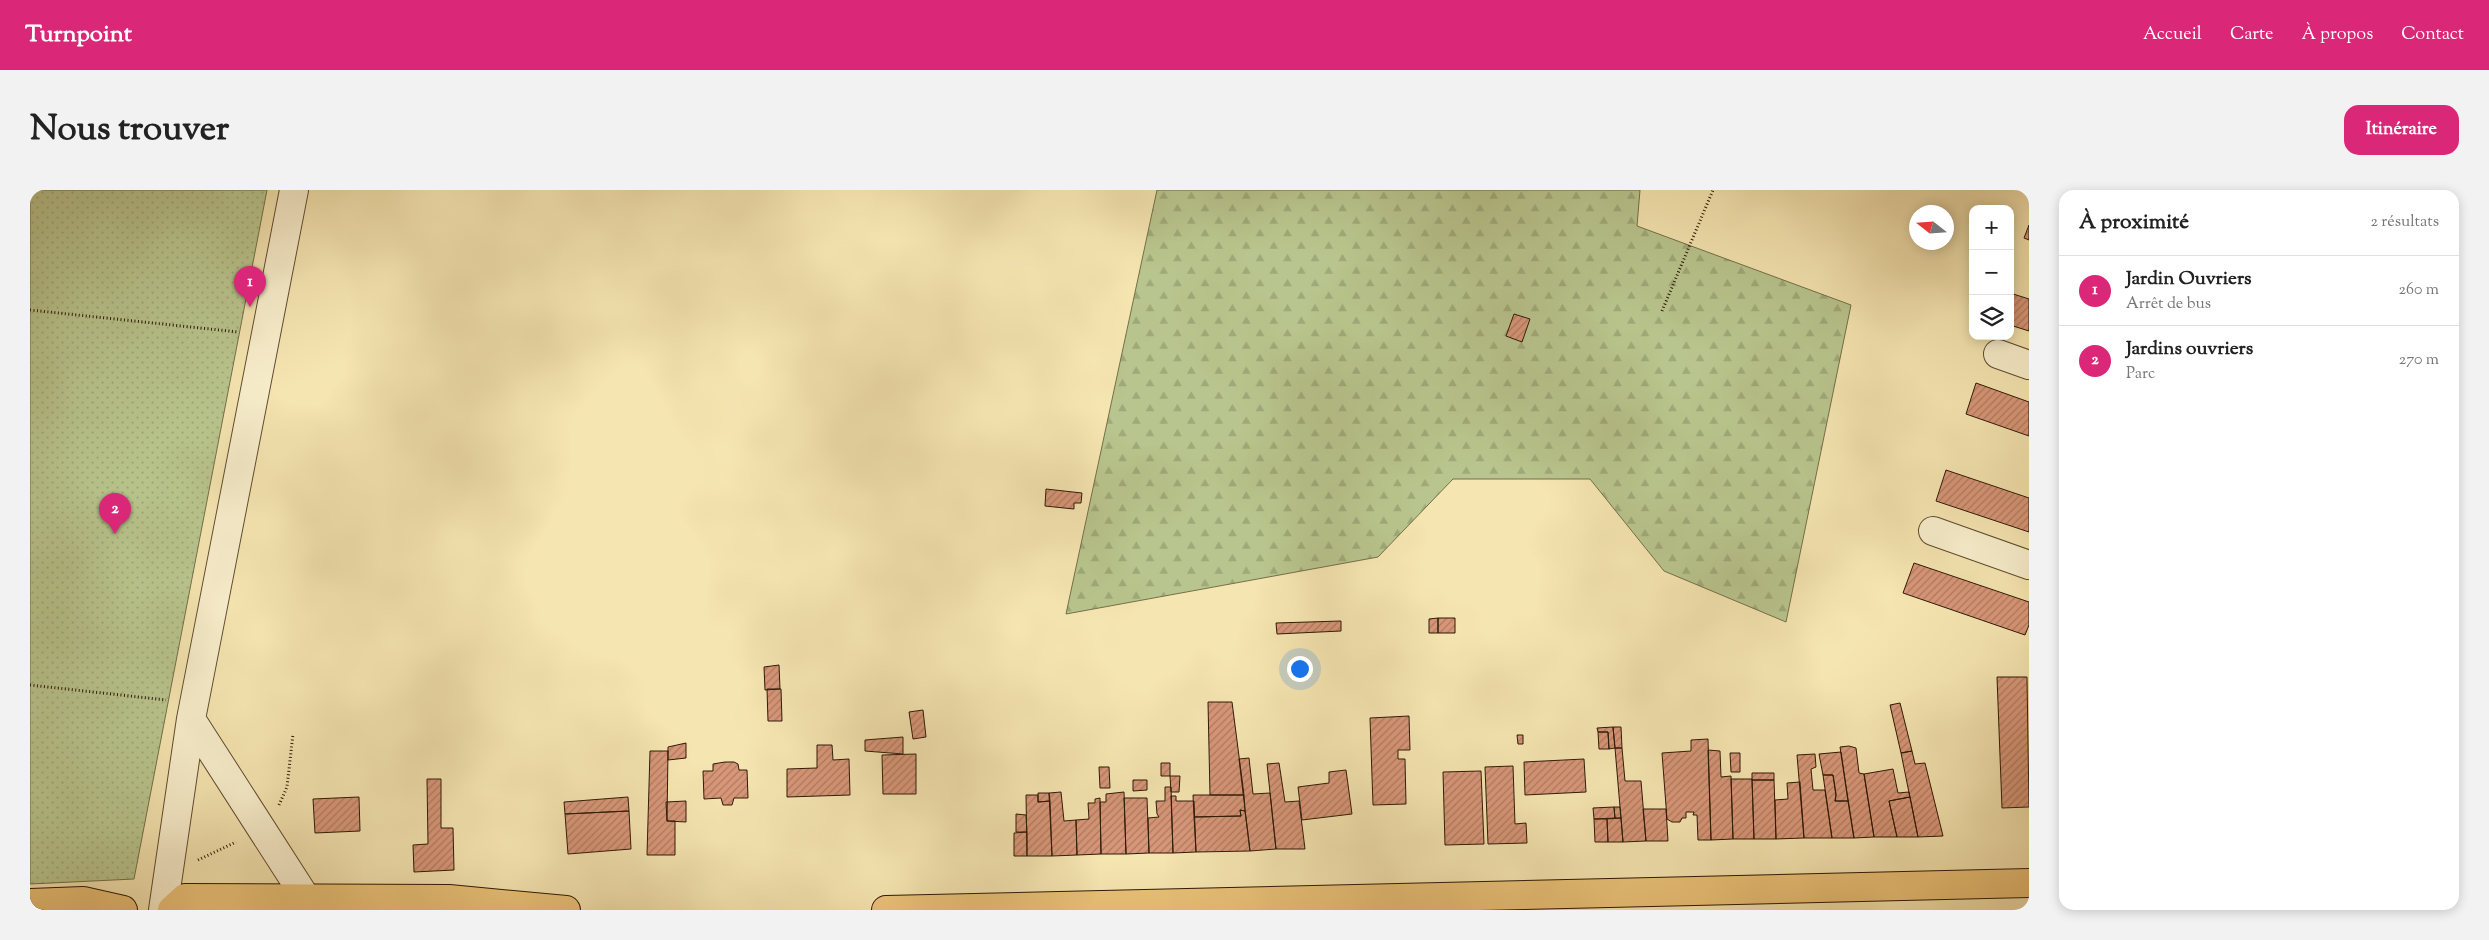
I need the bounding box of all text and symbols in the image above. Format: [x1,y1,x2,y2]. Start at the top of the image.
text: Turnpoint [25,18,132,52]
text: Accueil [2143,22,2202,48]
text: Carte [2230,22,2274,48]
text: À propos [2302,22,2373,48]
text: Contact [2401,22,2464,48]
text: Nous trouver [30,105,229,156]
button: Itinéraire [2344,105,2459,155]
north arrow [1909,205,1954,250]
map controls [1969,205,2014,340]
button: + [1969,205,2014,250]
text: À proximité [2079,208,2189,238]
text: 2 résultats [2370,211,2439,234]
button: − [1969,250,2014,295]
pin: 1 [234,266,266,307]
text: Jardin Ouvriers [2126,266,2252,293]
text: 1 [2092,279,2098,302]
text: 260 m [2398,279,2439,302]
text: Arrêt de bus [2126,293,2211,316]
button: layers [1969,295,2014,340]
text: Jardins ouvriers [2126,336,2253,363]
text: 2 [2091,349,2099,372]
text: 270 m [2399,349,2439,372]
text: Parc [2126,363,2155,386]
pin: 2 [99,493,131,534]
your location [1287,656,1313,682]

